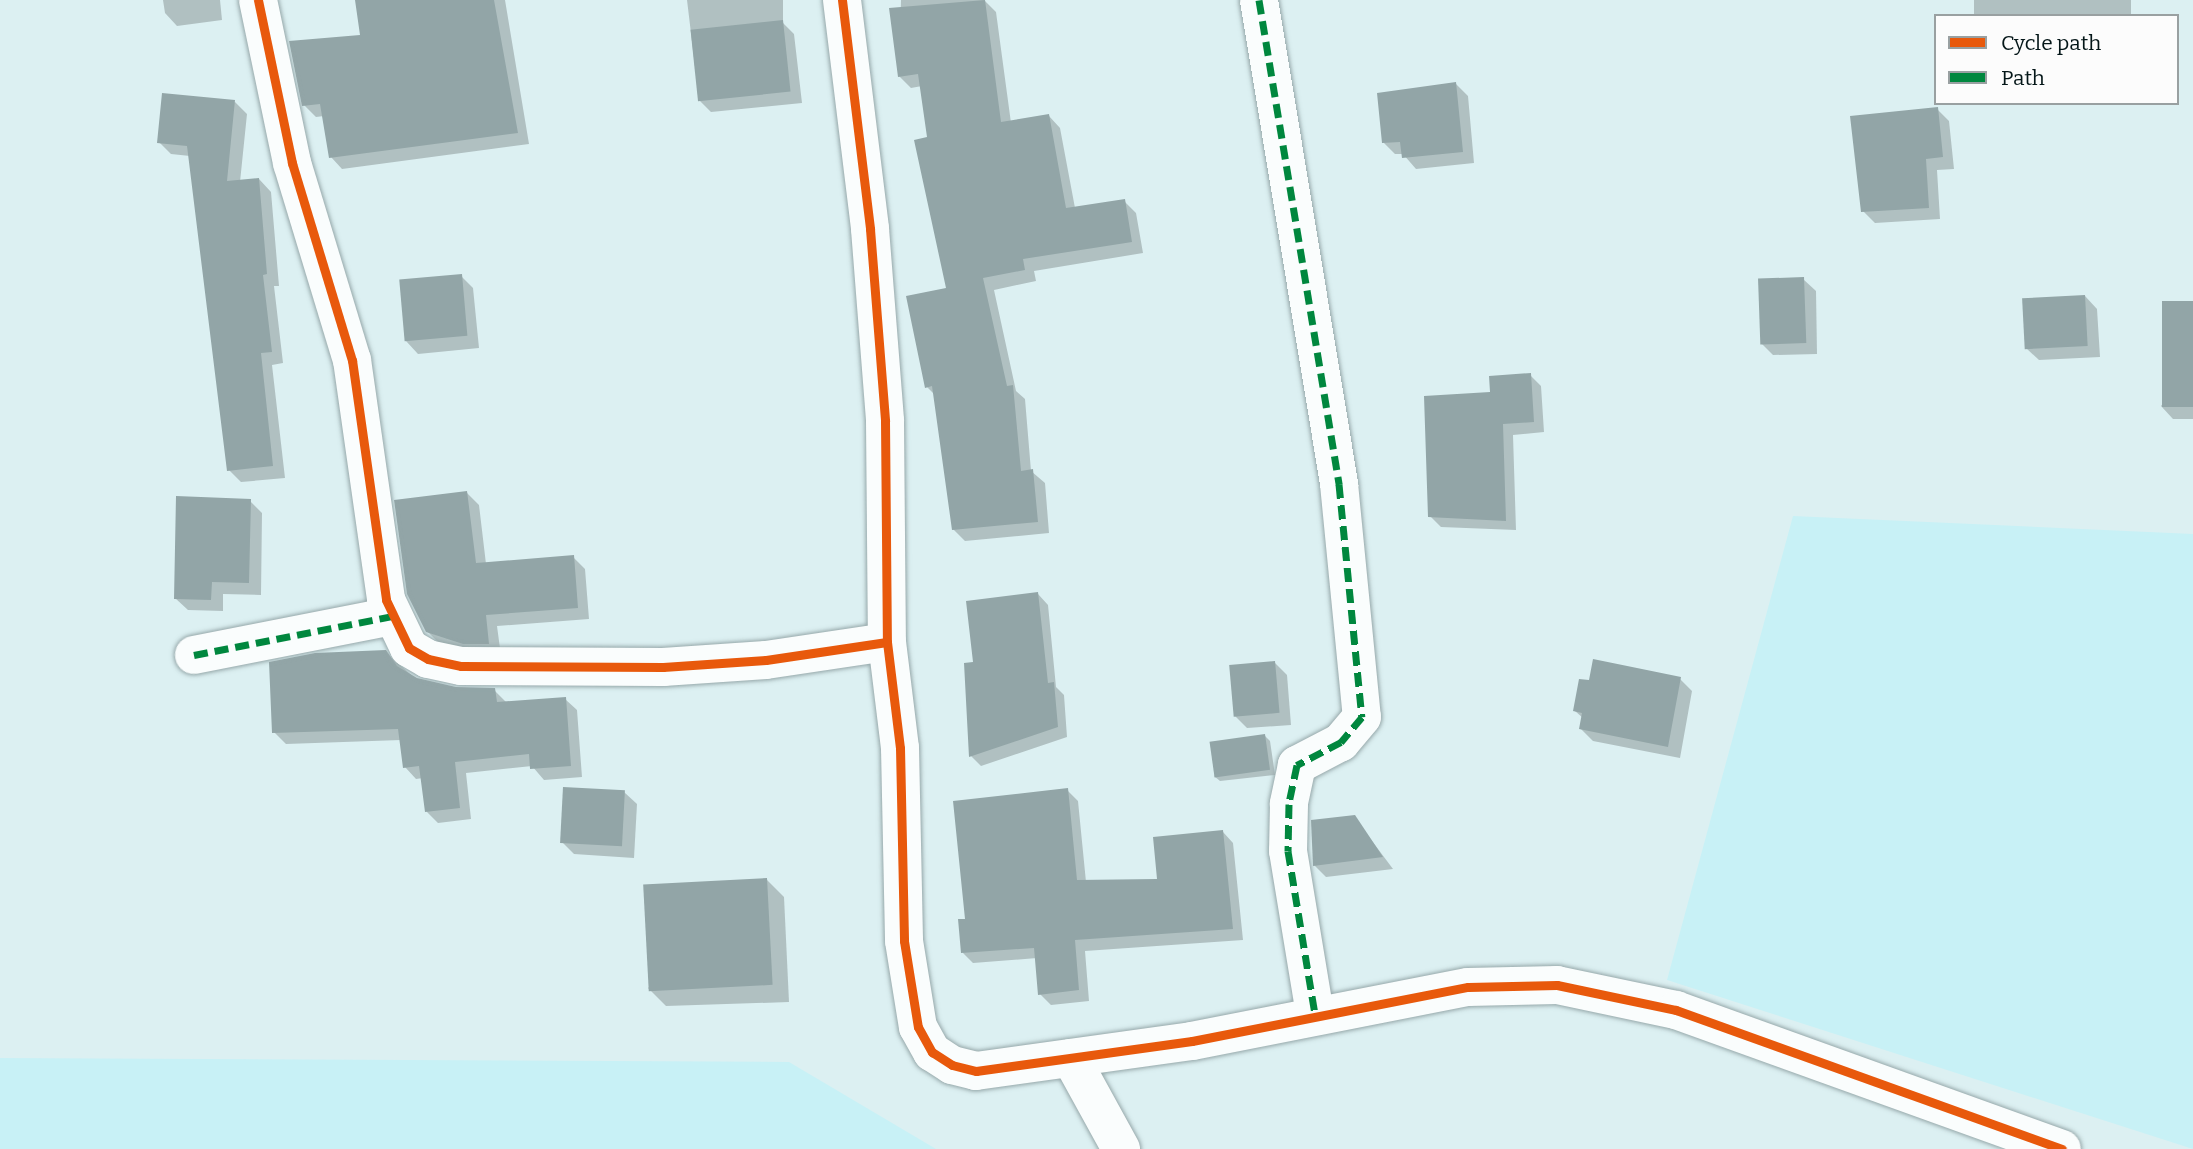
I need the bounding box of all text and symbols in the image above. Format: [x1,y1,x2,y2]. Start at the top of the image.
legend [1934,14,2179,105]
text: Cycle path [2001,30,2101,56]
text: Path [2001,65,2045,91]

